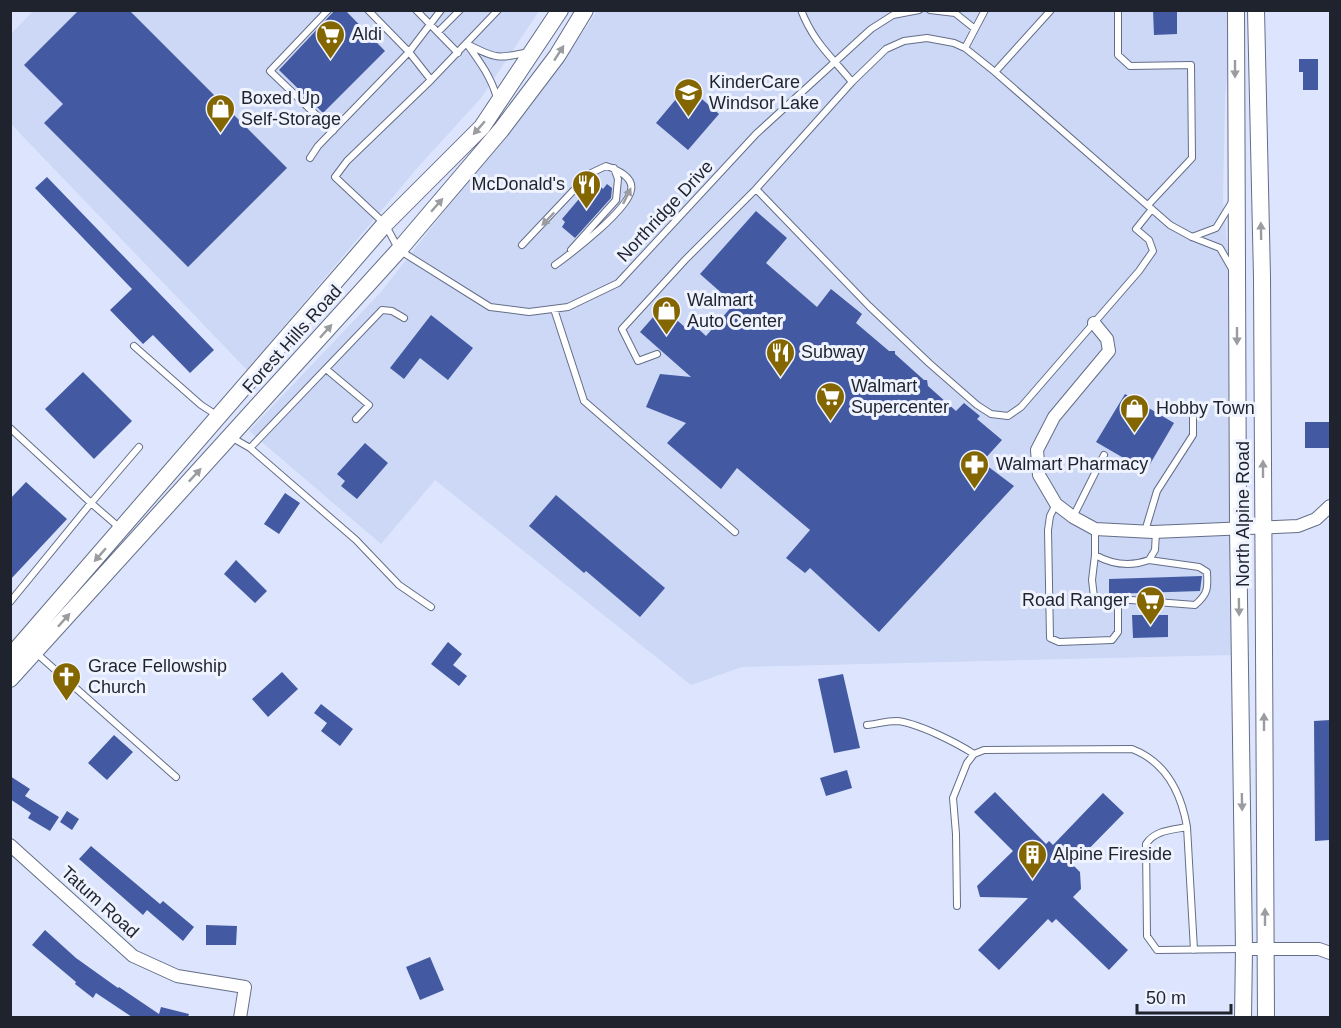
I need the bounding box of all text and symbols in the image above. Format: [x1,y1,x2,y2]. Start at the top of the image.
supermarket icon: Aldi [315,18,347,60]
place label: Aldi [352,24,382,44]
one-way arrow [553,45,564,61]
one-way arrow [1230,59,1240,78]
place label: KinderCare Windsor Lake [709,72,819,113]
school or university icon: KinderCare Windsor Lake [672,76,704,118]
place label: Boxed Up Self-Storage [241,88,341,129]
shop icon: Boxed Up Self-Storage [204,92,236,134]
one-way arrow [473,120,486,136]
street label: Northridge Drive [613,156,717,266]
restaurant icon: McDonald's [570,168,602,210]
place label: McDonald's [472,174,565,194]
one-way arrow [621,187,631,205]
one-way arrow [430,198,443,213]
one-way arrow [542,211,555,226]
one-way arrow [1256,221,1266,240]
street label: Forest Hills Road [238,281,346,397]
place label: Walmart Auto Center [687,290,783,331]
shop icon: Walmart Auto Center [650,294,682,336]
one-way arrow [319,324,332,339]
one-way arrow [1232,326,1242,345]
restaurant icon: Subway [764,336,796,378]
place label: Subway [801,342,865,362]
place label: Walmart Supercenter [851,376,949,417]
supermarket icon: Walmart Supercenter [814,380,846,422]
shop icon: Hobby Town [1119,392,1151,434]
place label: Hobby Town [1156,398,1255,418]
street label: North Alpine Road [1233,441,1253,587]
pharmacy icon: Walmart Pharmacy [959,448,991,490]
place label: Walmart Pharmacy [996,454,1148,474]
one-way arrow [1258,460,1267,479]
one-way arrow [188,468,201,483]
one-way arrow [93,547,106,562]
supermarket icon: Road Ranger [1134,584,1166,626]
place label: Road Ranger [1022,590,1129,610]
one-way arrow [1235,598,1244,617]
one-way arrow [57,612,71,627]
place label: Grace Fellowship Church [88,656,227,697]
church icon: Grace Fellowship Church [51,660,83,702]
one-way arrow [1259,713,1269,732]
one-way arrow [1237,793,1247,812]
building icon: Alpine Fireside [1016,838,1048,880]
place label: Alpine Fireside [1053,844,1172,864]
street label: Tatum Road [57,862,143,942]
one-way arrow [1260,908,1270,927]
scale bar [1137,977,1232,1015]
text: 50 m [1146,988,1186,1008]

